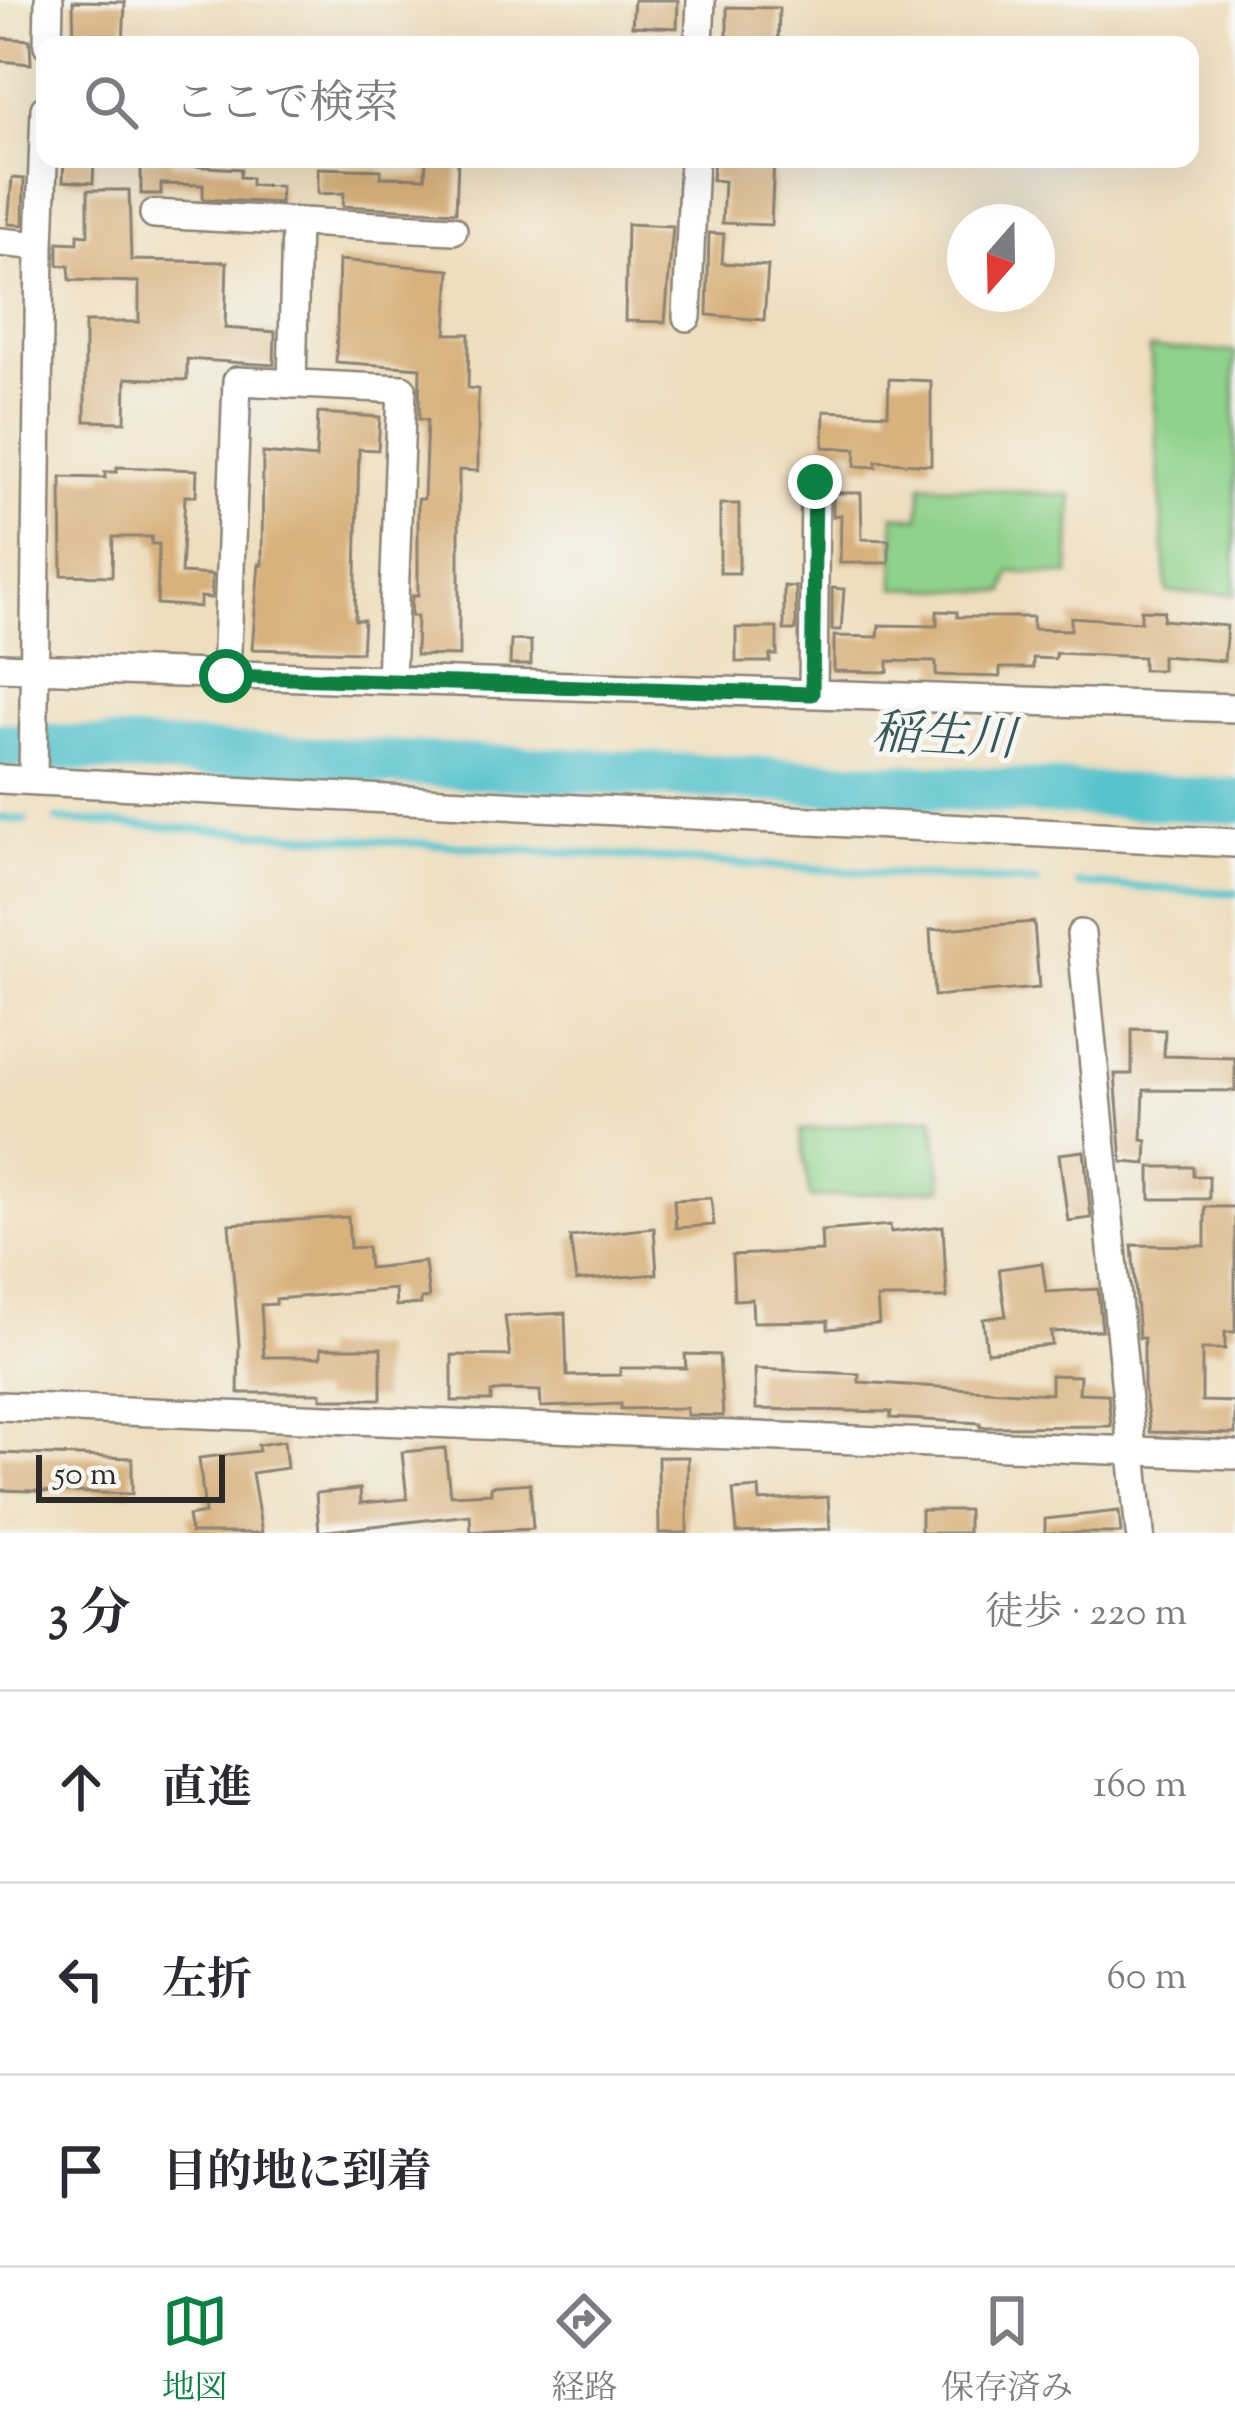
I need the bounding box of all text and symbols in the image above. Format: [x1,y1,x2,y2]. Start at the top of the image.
search box [36,36,1199,168]
icon: search [78,69,144,135]
text: ここで検索 [174,74,399,139]
north arrow [947,204,1055,312]
route end [788,455,842,509]
route start [199,649,253,703]
water label: 稲生川 [870,701,1022,778]
scale bar [36,1449,225,1502]
text: 50 m [54,1452,117,1500]
text: 3 分 [48,1580,130,1653]
text: 徒歩 · 220 m [985,1587,1187,1643]
icon: ahead [48,1754,114,1820]
text: 直進 [162,1759,252,1824]
text: 160 m [1093,1759,1187,1815]
icon: left [48,1946,114,2012]
text: 左折 [162,1951,252,2016]
text: 60 m [1106,1951,1187,2007]
icon: arrive [48,2138,114,2204]
text: 目的地に到着 [162,2143,432,2208]
tab: 地図 [162,2288,228,2414]
tab: 経路 [551,2288,617,2414]
tab: 保存済み [941,2288,1073,2414]

